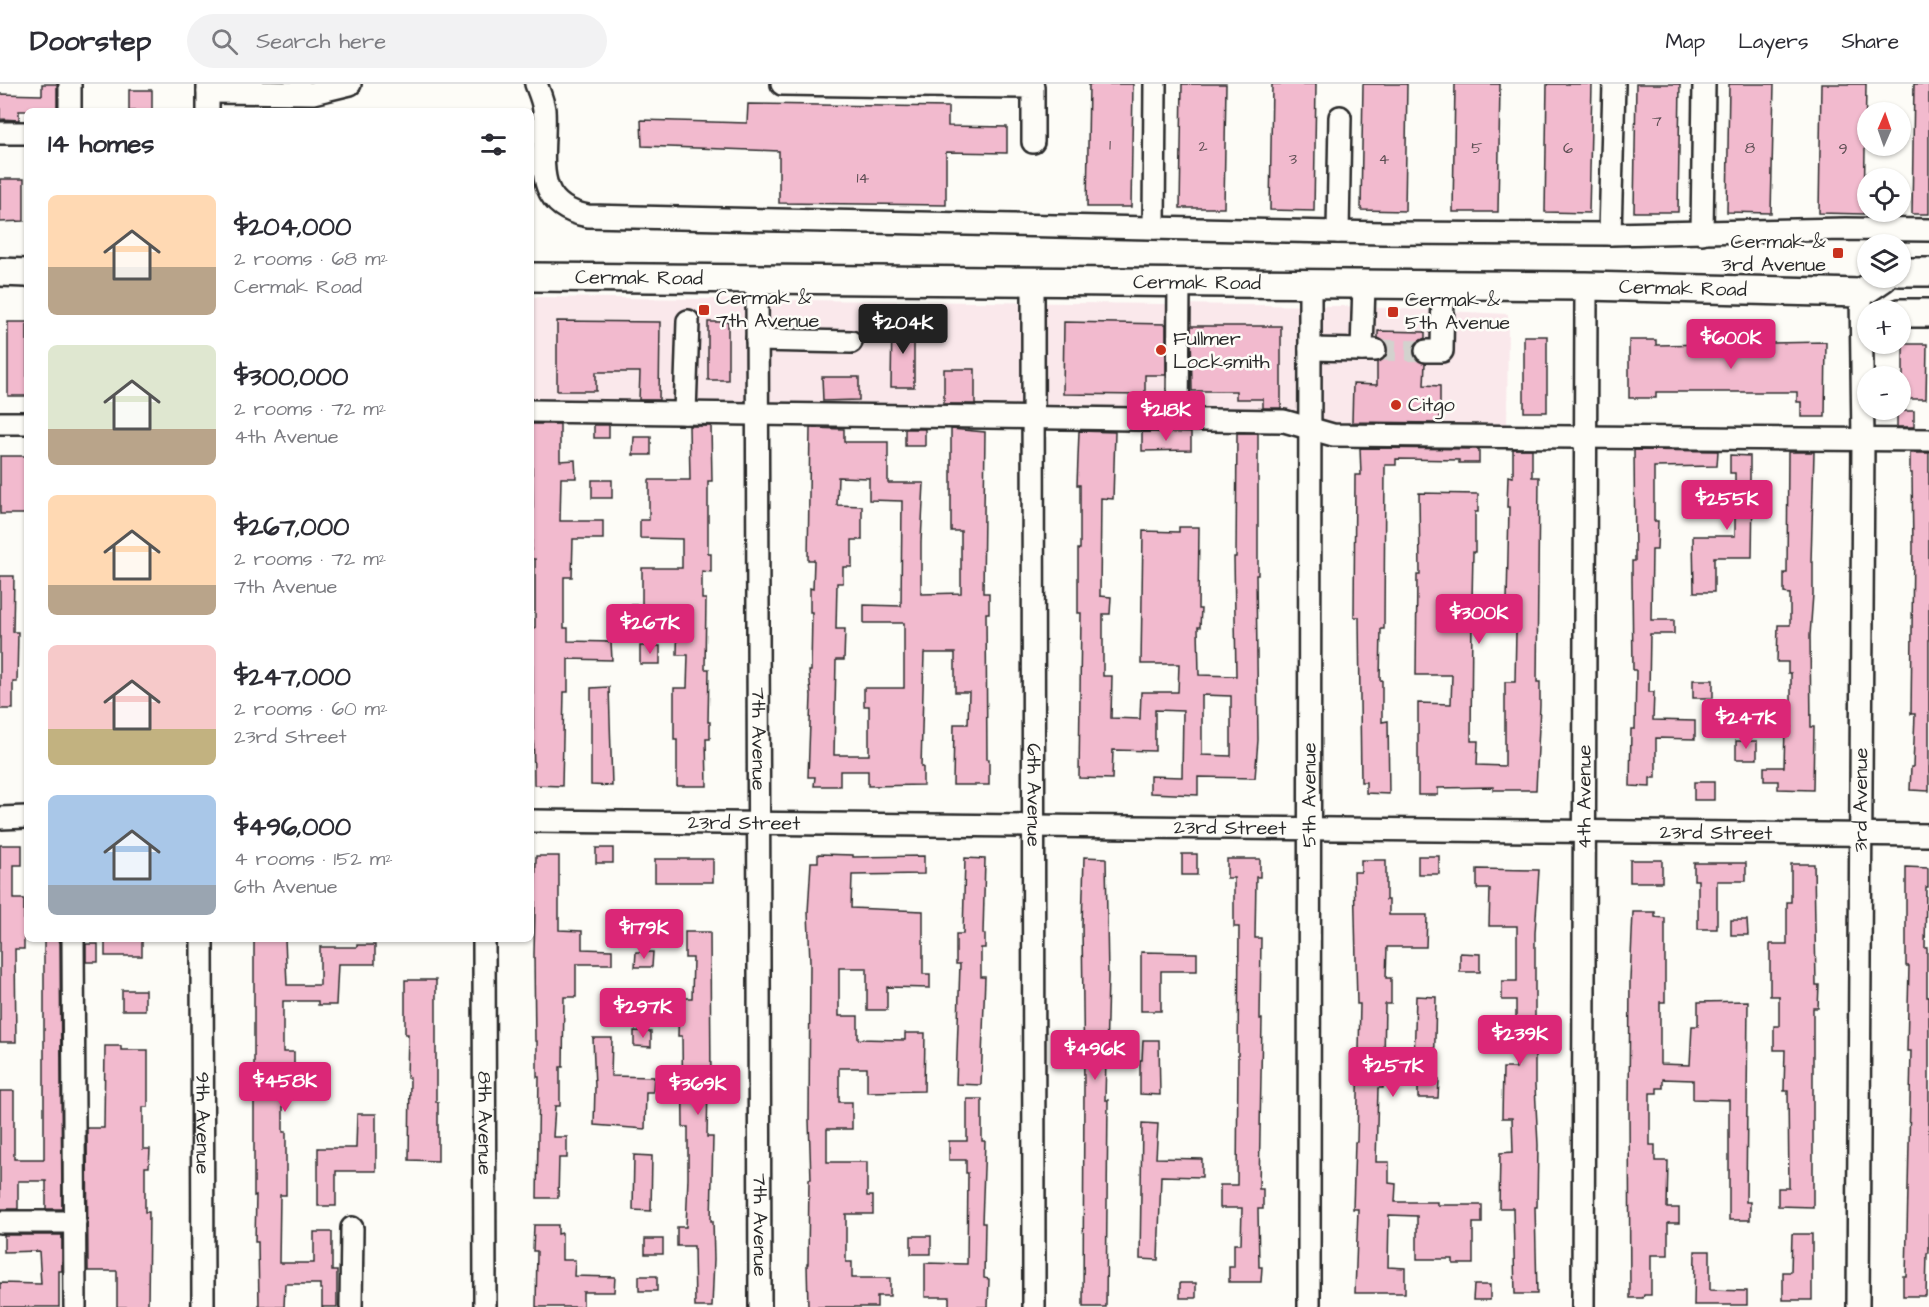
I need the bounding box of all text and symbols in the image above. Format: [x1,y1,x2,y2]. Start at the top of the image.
search box [187,14,607,68]
text: Doorstep [30,22,151,61]
icon: search [208,25,241,58]
text: Search here [256,26,386,57]
text: Map [1665,27,1705,56]
text: Layers [1738,27,1808,56]
text: Share [1841,27,1899,56]
north arrow [1857,102,1911,156]
map controls [1857,102,1911,420]
house number: 7 [1652,110,1662,132]
text: 14 homes [48,126,154,162]
icon: filters [477,128,510,161]
house number: 1 [1109,134,1111,156]
house number: 2 [1198,135,1208,157]
house number: 5 [1471,137,1483,159]
house number: 6 [1563,137,1573,159]
house number: 8 [1745,137,1755,159]
house number: 9 [1838,138,1848,160]
house number: 3 [1289,148,1297,170]
house number: 4 [1379,148,1390,170]
house number: 14 [857,167,870,189]
button: locate [1857,168,1911,222]
text: $204,000 [234,209,351,245]
icon: home [96,219,168,291]
place label: Cermak & 3rd Avenue [1722,228,1827,279]
button: layers [1857,234,1911,288]
text: 2 rooms · 68 m² [234,245,388,273]
marker: Cermak & 3rd Avenue [1831,246,1845,260]
street label: Cermak Road [575,263,703,292]
street label: Cermak Road [1133,268,1261,297]
text: Cermak Road [234,273,362,301]
street label: Cermak Road [1619,273,1747,304]
place label: Cermak & 7th Avenue [716,284,819,335]
place label: Cermak & 5th Avenue [1405,286,1510,337]
button: + [1857,300,1911,354]
marker: Cermak & 7th Avenue [697,303,711,317]
pin: $204K [861,304,945,355]
marker: Cermak & 5th Avenue [1386,305,1400,319]
text: $204K [873,309,933,337]
pin: $600K [1689,319,1773,370]
text: $600K [1700,324,1762,352]
place label: Fullmer Locksmith [1173,325,1270,376]
marker: Fullmer Locksmith [1154,343,1168,357]
text: $300,000 [234,359,348,395]
button: − [1857,366,1911,420]
icon: home [96,369,168,441]
pin: $218K [1124,391,1208,442]
place label: Citgo [1408,391,1455,420]
text: 2 rooms · 72 m² [234,395,386,423]
text: $218K [1141,396,1191,424]
marker: Citgo [1389,398,1403,412]
text: 4th Avenue [234,423,339,451]
pin: $255K [1685,480,1769,531]
text: $255K [1695,485,1759,513]
text: $267,000 [234,509,349,545]
icon: home [96,519,168,591]
text: 2 rooms · 72 m² [234,545,386,573]
text: 7th Avenue [234,573,337,601]
pin: $300K [1437,594,1521,645]
text: $300K [1450,599,1508,627]
pin: $267K [608,604,692,655]
text: $267K [620,609,680,637]
text: $247,000 [234,659,351,695]
icon: home [96,669,168,741]
street label: 7th Avenue [744,687,772,791]
text: 2 rooms · 60 m² [234,695,388,723]
pin: $247K [1704,699,1788,750]
text: $247K [1716,704,1776,732]
text: 23rd Street [234,723,347,751]
street label: 5th Avenue [1295,742,1324,848]
street label: 6th Avenue [1019,743,1048,847]
street label: 4th Avenue [1570,744,1599,849]
street label: 3rd Avenue [1847,747,1875,852]
text: $496,000 [234,809,351,845]
street label: 23rd Street [687,809,800,838]
street label: 23rd Street [1173,813,1286,843]
street label: 23rd Street [1659,818,1772,847]
icon: home [96,819,168,891]
text: 4 rooms · 152 m² [234,845,393,873]
text: 6th Avenue [234,873,338,901]
pin: $179K [602,909,686,960]
text: $179K [619,914,669,942]
pin: $297K [601,988,685,1039]
text: $297K [614,993,672,1021]
pin: $239K [1478,1015,1562,1066]
text: $239K [1492,1020,1548,1048]
pin: $496K [1053,1030,1137,1081]
text: $496K [1065,1035,1125,1063]
pin: $257K [1351,1047,1435,1098]
text: $257K [1362,1052,1424,1080]
pin: $458K [243,1062,327,1113]
pin: $369K [656,1065,740,1116]
text: $458K [253,1067,317,1095]
text: $369K [669,1070,727,1098]
street label: 8th Avenue [470,1071,499,1175]
street label: 9th Avenue [188,1072,217,1174]
street label: 7th Avenue [746,1173,774,1277]

